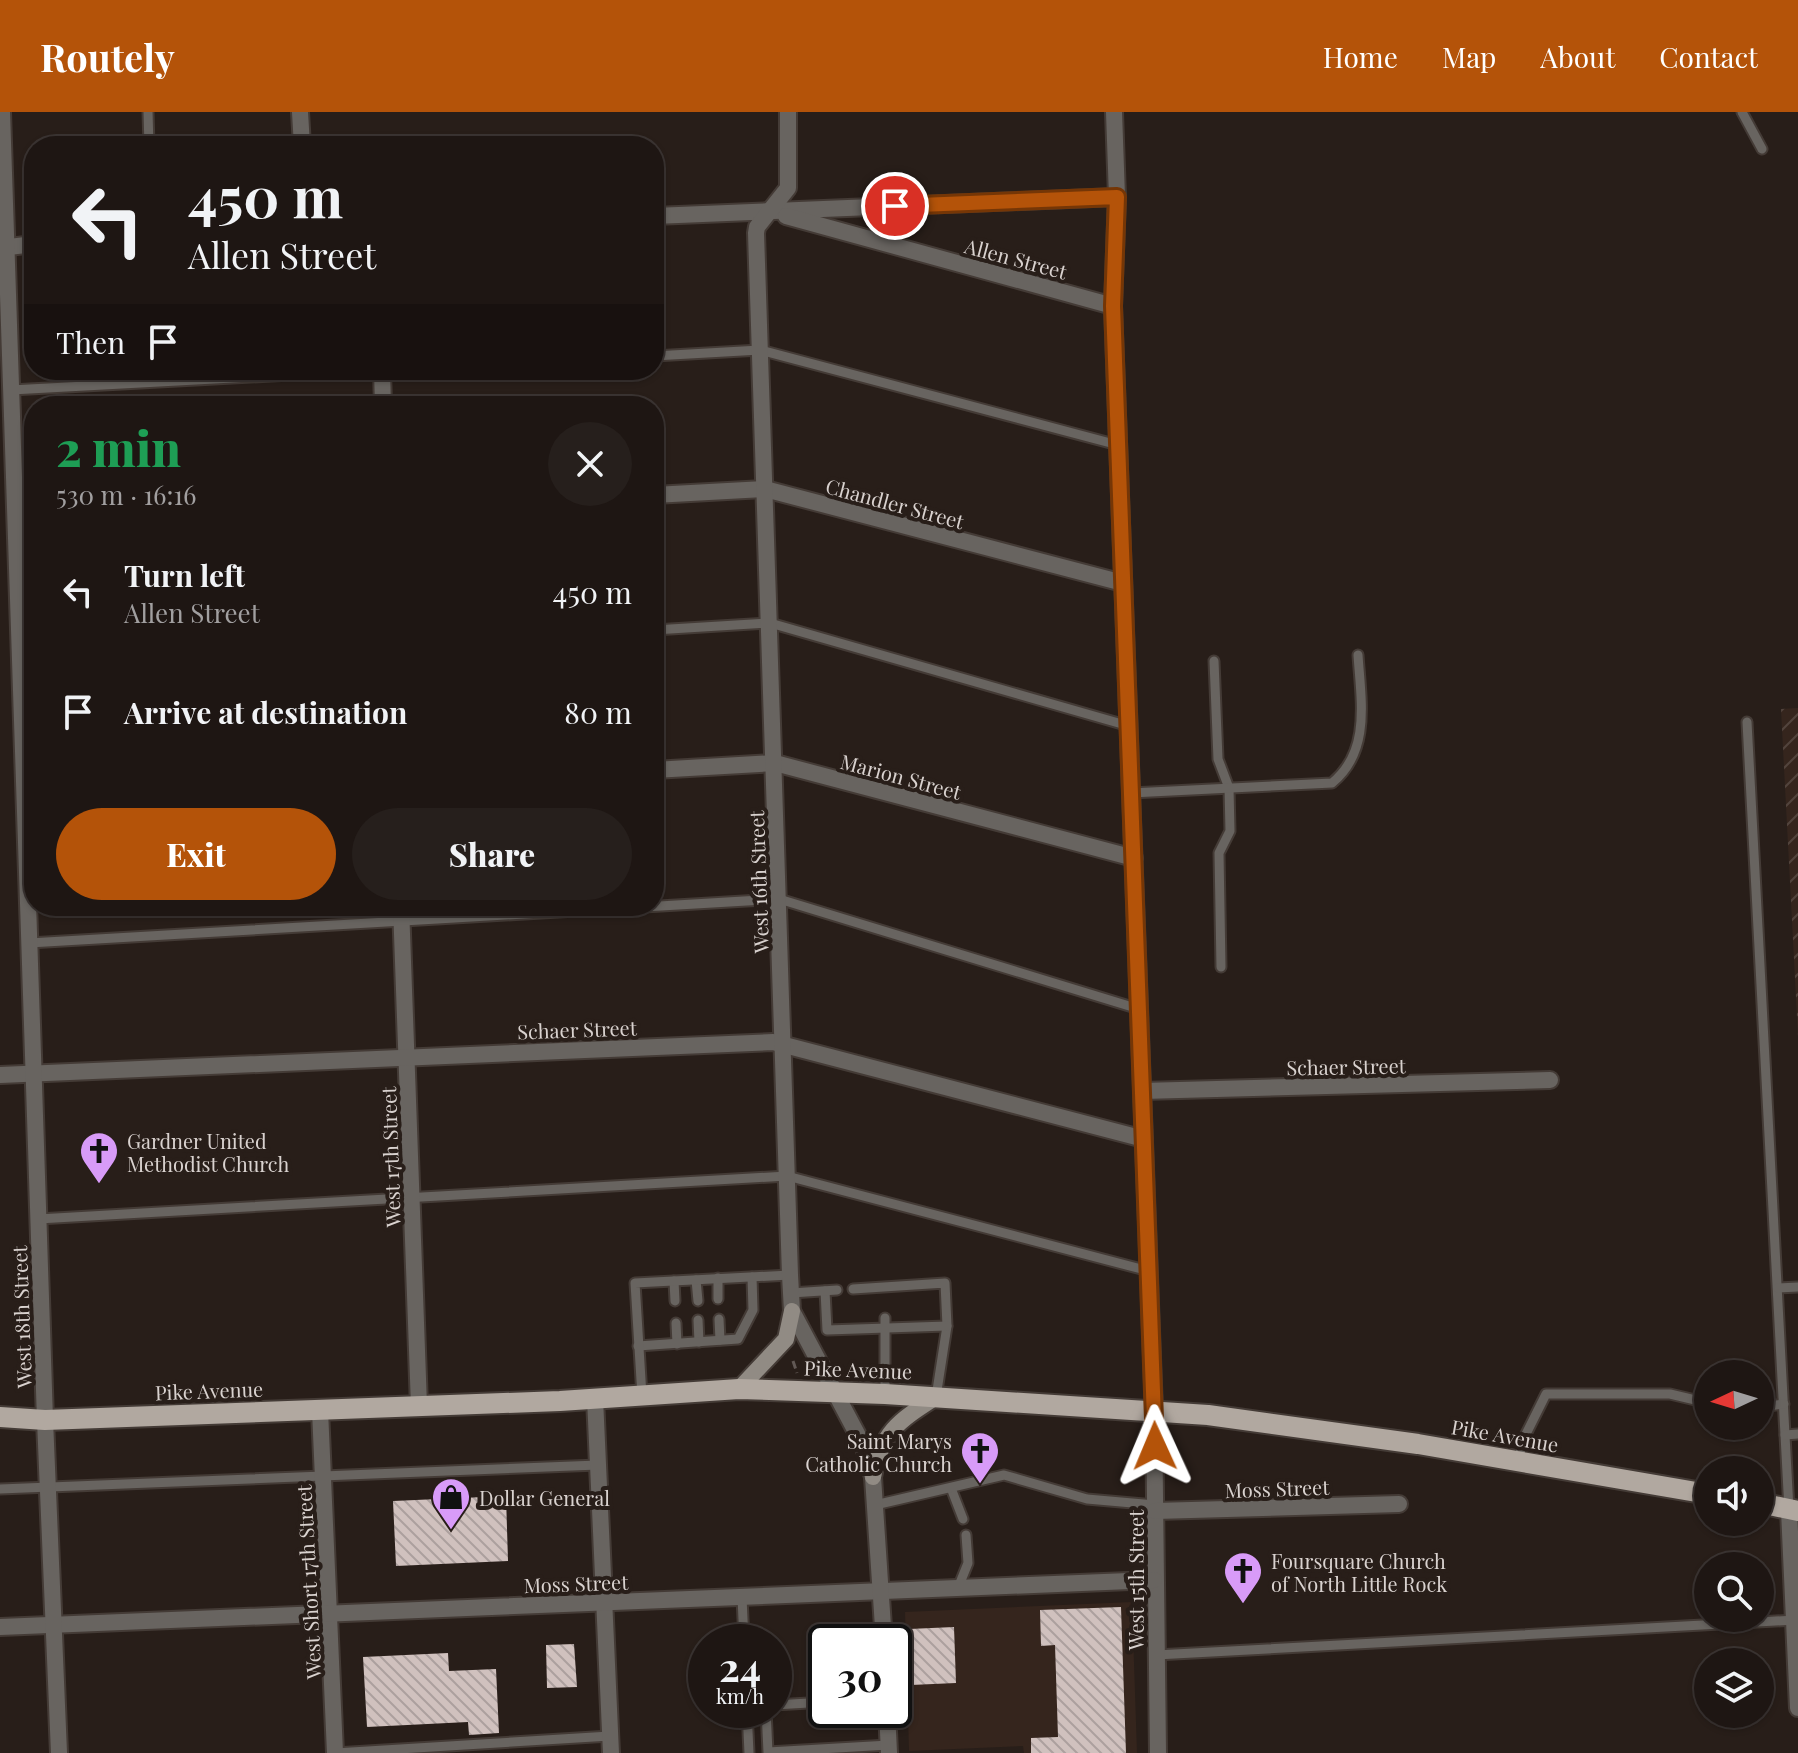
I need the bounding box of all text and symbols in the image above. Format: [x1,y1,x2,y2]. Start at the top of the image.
text: Routely [40,31,175,82]
text: Home [1323,38,1398,75]
text: Map [1442,38,1496,75]
text: About [1540,38,1615,75]
text: Contact [1659,38,1758,75]
text: 450 m [188,158,343,233]
icon: left [56,168,160,272]
pin [861,172,929,240]
icon: arrive [873,184,917,228]
text: Allen Street [188,230,376,278]
street label: Allen Street [961,231,1071,285]
icon: arrive [141,320,185,364]
text: Then [56,322,125,362]
text: 2 min [56,415,181,479]
button: close [548,422,632,506]
street label: Chandler Street [823,472,968,535]
text: 530 m · 16:16 [56,477,197,512]
text: Turn left [124,555,245,595]
icon: left [56,570,100,614]
text: 450 m [553,572,632,612]
text: Allen Street [124,595,260,630]
icon: arrive [56,690,100,734]
text: Arrive at destination [124,692,407,732]
text: 80 m [564,692,632,732]
street label: Marion Street [838,747,965,805]
button: Exit [56,808,336,900]
button: Share [352,808,632,900]
street label: West 16th Street [742,809,774,955]
street label: Schaer Street [517,1013,638,1045]
street label: Schaer Street [1286,1051,1407,1081]
street label: West 17th Street [374,1085,406,1229]
place label: Gardner United Methodist Church [127,1127,289,1177]
church icon: Gardner United Methodist Church [78,1130,120,1185]
street label: West 18th Street [5,1244,37,1390]
street label: Pike Avenue [803,1354,913,1384]
north arrow [1694,1360,1774,1440]
map controls [1694,1360,1774,1728]
street label: Pike Avenue [154,1375,264,1405]
position arrow [1113,1404,1197,1488]
street label: Pike Avenue [1449,1412,1561,1458]
place label: Saint Marys Catholic Church [805,1427,952,1477]
church icon: Saint Marys Catholic Church [959,1430,1001,1485]
button: sound [1694,1456,1774,1536]
street label: Moss Street [1224,1473,1331,1503]
shop icon: Dollar General [430,1476,472,1531]
street label: West Short 17th Street [289,1483,327,1681]
place label: Dollar General [479,1484,610,1511]
street label: West 15th Street [1122,1509,1149,1651]
place label: Foursquare Church of North Little Rock [1271,1547,1447,1597]
church icon: Foursquare Church of North Little Rock [1222,1550,1264,1605]
button: search [1694,1552,1774,1632]
street label: Moss Street [523,1568,630,1598]
speed limit sign: 30 [808,1624,912,1728]
text: 24 [719,1639,761,1692]
button: layers [1694,1648,1774,1728]
text: km/h [716,1682,764,1709]

